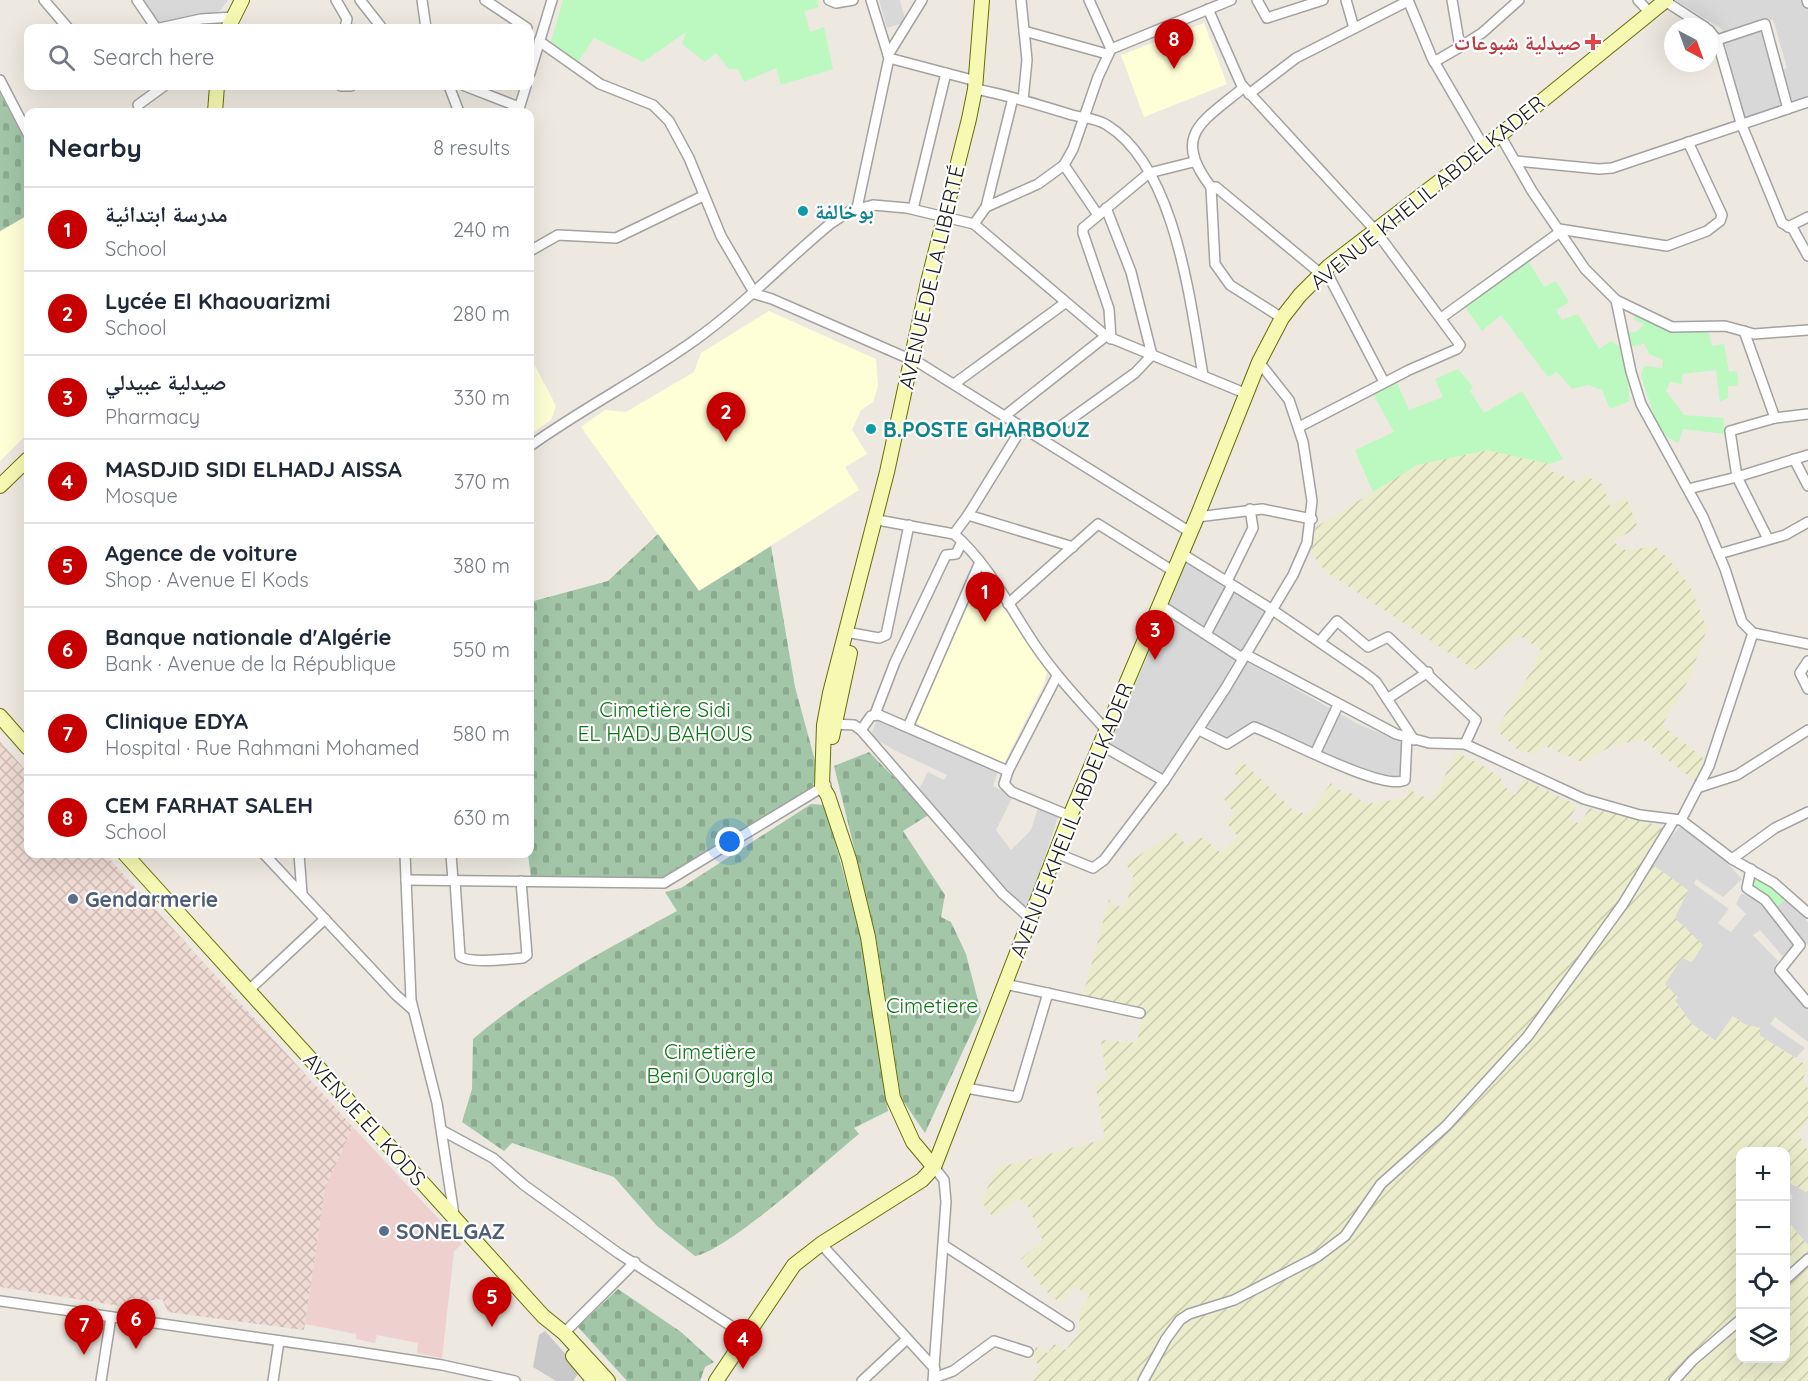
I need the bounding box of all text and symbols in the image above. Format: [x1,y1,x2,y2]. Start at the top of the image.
north arrow [1664,18,1718,72]
pin: 8 [1154,20,1194,69]
search box [24,24,534,90]
place label: صيدلية شبوعات [1454,29,1581,55]
marker: صيدلية شبوعات [1586,35,1600,49]
icon: search [45,41,78,74]
text: Search here [93,43,214,71]
street label: AVENUE KHELIL ABDELKADER [1304,89,1550,295]
text: Nearby [48,131,142,164]
text: 8 results [433,135,510,160]
street label: AVENUE DE LA LIBERTÉ [893,162,969,392]
place label: بوخالفة [815,198,874,224]
text: مدرسة ابتدائية [105,200,228,228]
marker: بوخالفة [796,204,810,218]
text: 1 [64,217,71,242]
text: 240 m [453,217,510,242]
text: School [105,236,167,261]
text: Lycée El Khaouarizmi [105,287,330,315]
text: 2 [62,301,73,326]
text: 280 m [453,301,510,326]
text: School [105,315,167,340]
text: صيدلية عبيدلي [105,368,227,396]
text: 3 [62,385,73,410]
text: 330 m [453,385,510,410]
pin: 2 [706,392,746,442]
text: Pharmacy [105,404,200,429]
place label: B.POSTE GHARBOUZ [883,416,1090,442]
marker: B.POSTE GHARBOUZ [864,422,878,436]
text: MASDJID SIDI ELHADJ AISSA [105,455,402,483]
text: 4 [62,469,73,494]
text: 370 m [454,469,510,494]
text: Mosque [105,483,178,508]
text: Agence de voiture [105,539,297,567]
text: 5 [62,553,73,578]
text: 380 m [453,553,510,578]
text: Shop · Avenue El Kods [105,567,309,592]
pin: 1 [966,572,1004,622]
pin: 3 [1136,610,1174,660]
text: Banque nationale d'Algérie [105,623,391,651]
text: 6 [62,637,73,662]
text: 550 m [453,637,510,662]
text: Bank · Avenue de la République [105,651,396,676]
street label: AVENUE KHELIL ABDELKADER [1004,679,1138,961]
park label: Cimetière Sidi EL HADJ BAHOUS [577,696,753,746]
text: Clinique EDYA [105,707,248,735]
text: 7 [62,721,73,746]
text: 580 m [453,721,510,746]
text: Hospital · Rue Rahmani Mohamed [105,735,419,760]
text: CEM FARHAT SALEH [105,791,313,819]
text: 8 [62,805,73,830]
text: 630 m [453,805,510,830]
text: School [105,819,167,844]
your location [715,827,744,856]
place label: Gendarmerie [85,886,218,912]
marker: Gendarmerie [66,892,80,906]
park label: Cimetiere [886,992,978,1018]
park label: Cimetière Beni Ouargla [646,1038,774,1088]
street label: AVENUE EL KODS [298,1047,432,1191]
map controls [1736,1147,1790,1363]
button: + [1736,1147,1790,1201]
button: − [1736,1201,1790,1255]
place label: SONELGAZ [396,1218,505,1244]
marker: SONELGAZ [377,1224,391,1238]
button: locate [1736,1255,1790,1309]
pin: 5 [472,1278,512,1327]
pin: 6 [116,1300,156,1349]
pin: 7 [64,1306,104,1355]
button: layers [1736,1309,1790,1363]
pin: 4 [724,1320,762,1369]

